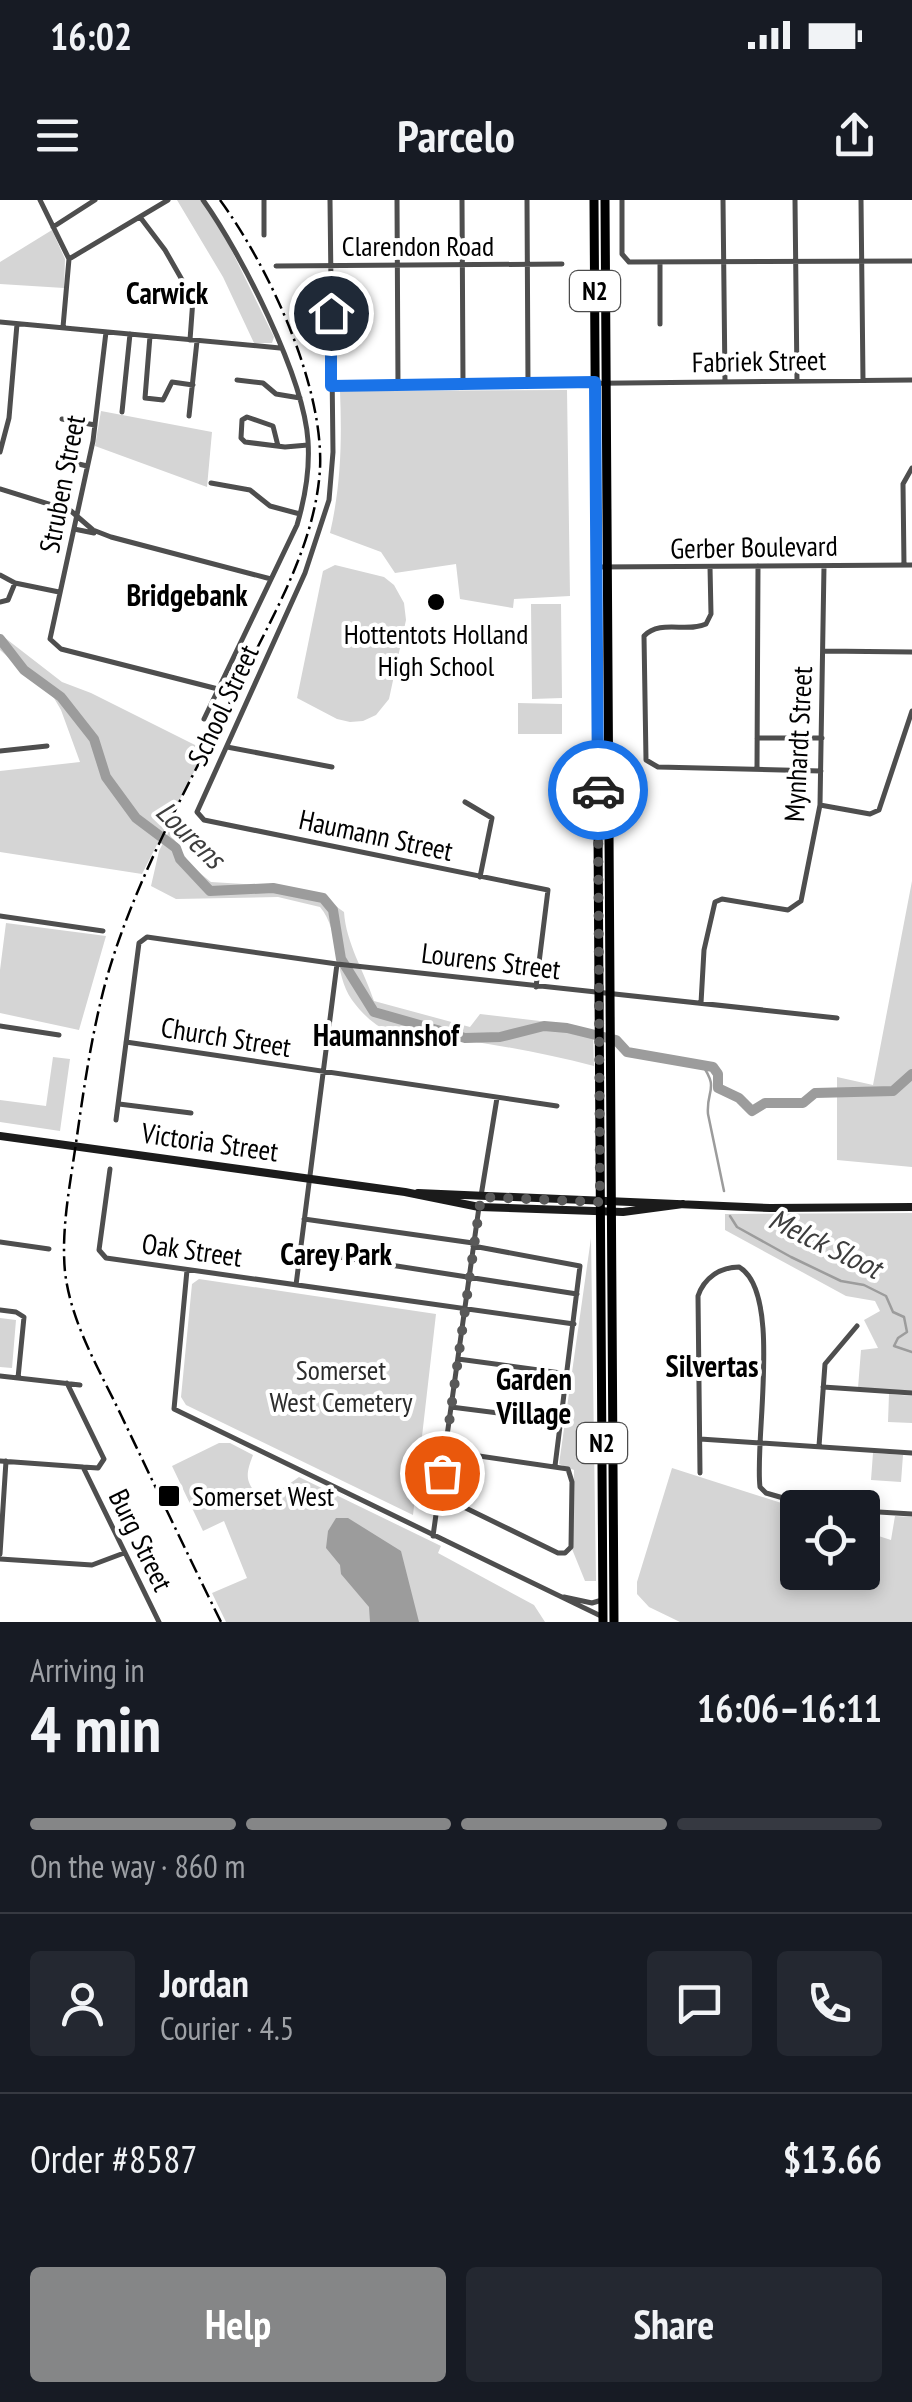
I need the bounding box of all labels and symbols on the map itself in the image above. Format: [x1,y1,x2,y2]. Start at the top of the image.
street label: Clarendon Road [342,227,494,264]
pin [289,271,374,356]
road number: N2 [570,271,620,311]
district label: Carwick [126,273,209,312]
street label: Fabriek Street [692,341,827,380]
street label: Struben Street [30,412,93,556]
street label: Gerber Boulevard [670,527,838,566]
district label: Bridgebank [126,575,248,614]
marker: Hottentots Holland High School [425,591,447,613]
place label: Hottentots Holland High School [344,615,528,684]
street label: School Street [179,638,267,771]
street label: Mynhardt Street [775,665,820,823]
courier [548,740,648,840]
water label: Lourens [148,792,236,878]
street label: Haumann Street [296,800,457,869]
street label: Lourens Street [420,934,563,987]
street label: Church Street [158,1008,294,1065]
district label: Haumannshof [313,1015,461,1054]
street label: Victoria Street [138,1113,281,1169]
water label: Melck Sloot [763,1199,892,1288]
street label: Oak Street [140,1224,245,1275]
district label: Carey Park [280,1234,392,1273]
district label: Silvertas [666,1346,759,1385]
park label: Somerset West Cemetery [269,1351,413,1420]
district label: Garden Village [496,1359,572,1432]
road number: N2 [577,1423,627,1463]
pin [400,1431,485,1516]
place label: Somerset West [192,1477,335,1514]
street label: Burg Street [101,1483,182,1597]
marker: Somerset West [156,1483,182,1509]

